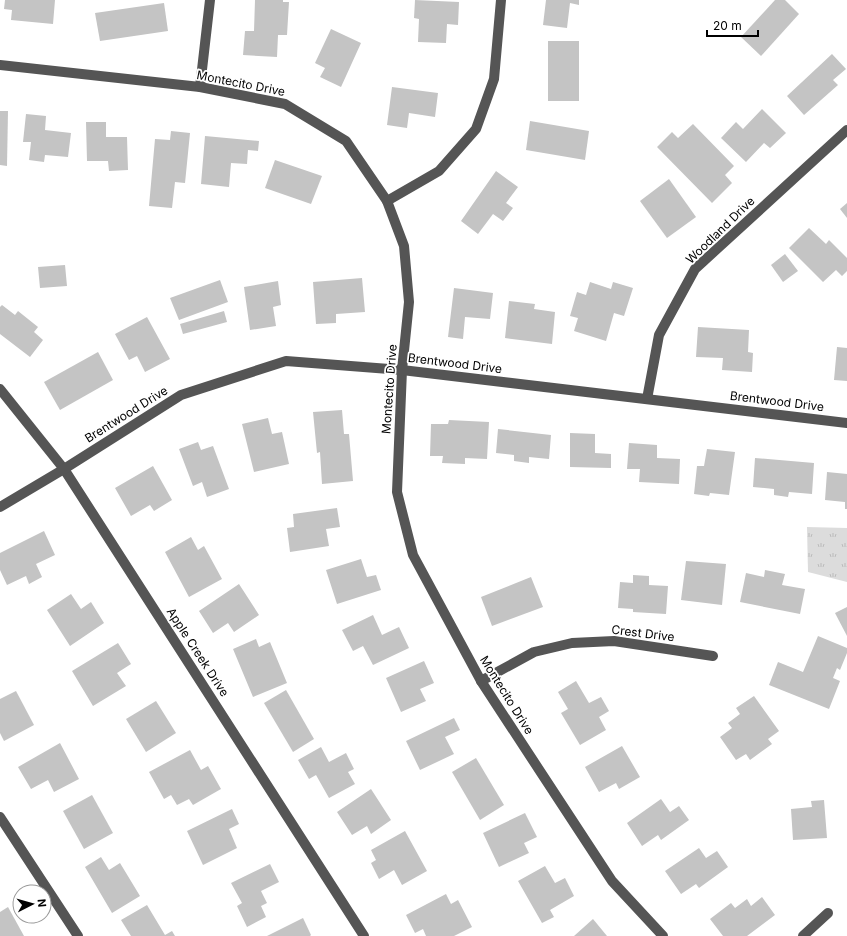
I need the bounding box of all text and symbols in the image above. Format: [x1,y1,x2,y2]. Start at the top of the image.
scale bar [707,12,758,38]
text: 20 m [713,18,742,33]
street label: Montecito Drive [195,67,287,99]
street label: Woodland Drive [682,193,758,267]
street label: Montecito Drive [378,344,400,434]
street label: Brentwood Drive [407,350,503,376]
street label: Brentwood Drive [82,383,170,445]
street label: Brentwood Drive [729,388,825,414]
street label: Apple Creek Drive [164,605,232,699]
street label: Crest Drive [611,622,675,644]
street label: Montecito Drive [477,653,537,737]
north arrow [12,884,52,924]
text: N [35,898,49,908]

